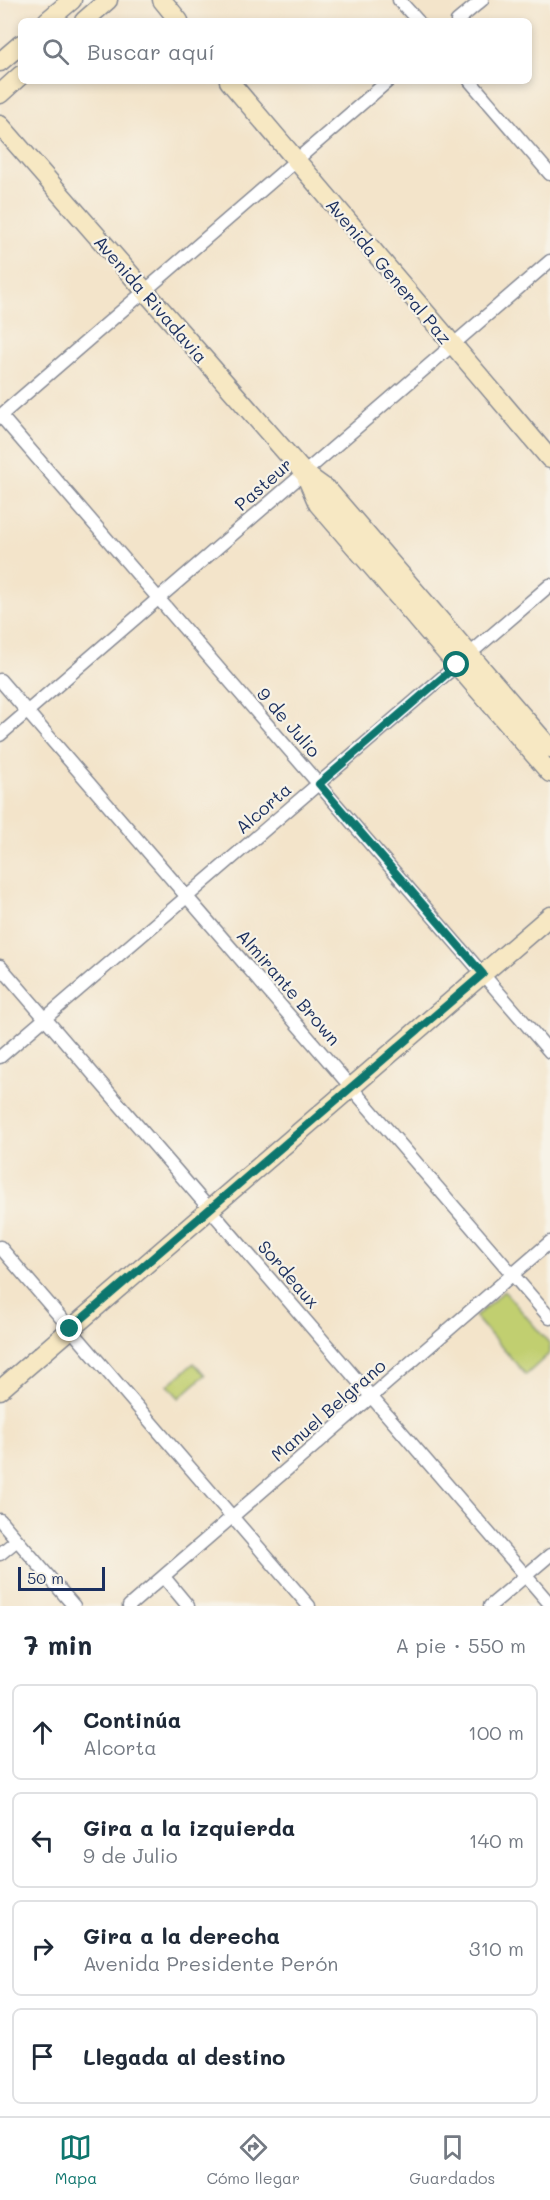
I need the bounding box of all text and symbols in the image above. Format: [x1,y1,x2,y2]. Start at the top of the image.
search box [18,18,532,84]
icon: search [39,35,72,68]
text: Buscar aquí [87,37,215,66]
street label: Avenida General Paz [321,193,457,349]
street label: Avenida Rivadavia [89,230,213,368]
street label: Pasteur [229,452,297,516]
route start [443,651,469,677]
street label: 9 de Julio [252,682,326,762]
street label: Alcorta [230,777,296,839]
street label: Almirante Brown [232,924,346,1050]
street label: Sordeaux [253,1235,325,1313]
route end [56,1315,82,1341]
street label: Manuel Belgrano [265,1353,391,1467]
scale bar [18,1564,105,1592]
text: 50 m [27,1567,64,1588]
text: 7 min [24,1628,92,1662]
text: A pie · 550 m [395,1632,526,1658]
text: Continúa [83,1705,181,1734]
icon: ahead [26,1716,59,1749]
text: 100 m [468,1719,524,1745]
text: Alcorta [83,1734,157,1760]
text: Gira a la izquierda [83,1813,295,1842]
icon: left [26,1824,59,1857]
text: 140 m [469,1827,524,1853]
text: 9 de Julio [83,1842,178,1868]
text: Gira a la derecha [83,1921,280,1950]
icon: right [26,1932,59,1965]
text: 310 m [469,1935,524,1961]
text: Avenida Presidente Perón [83,1950,338,1976]
icon: arrive [26,2040,59,2073]
text: Llegada al destino [83,2042,285,2071]
tab: Mapa [55,2131,97,2188]
tab: Cómo llegar [206,2131,300,2188]
tab: Guardados [409,2131,495,2188]

